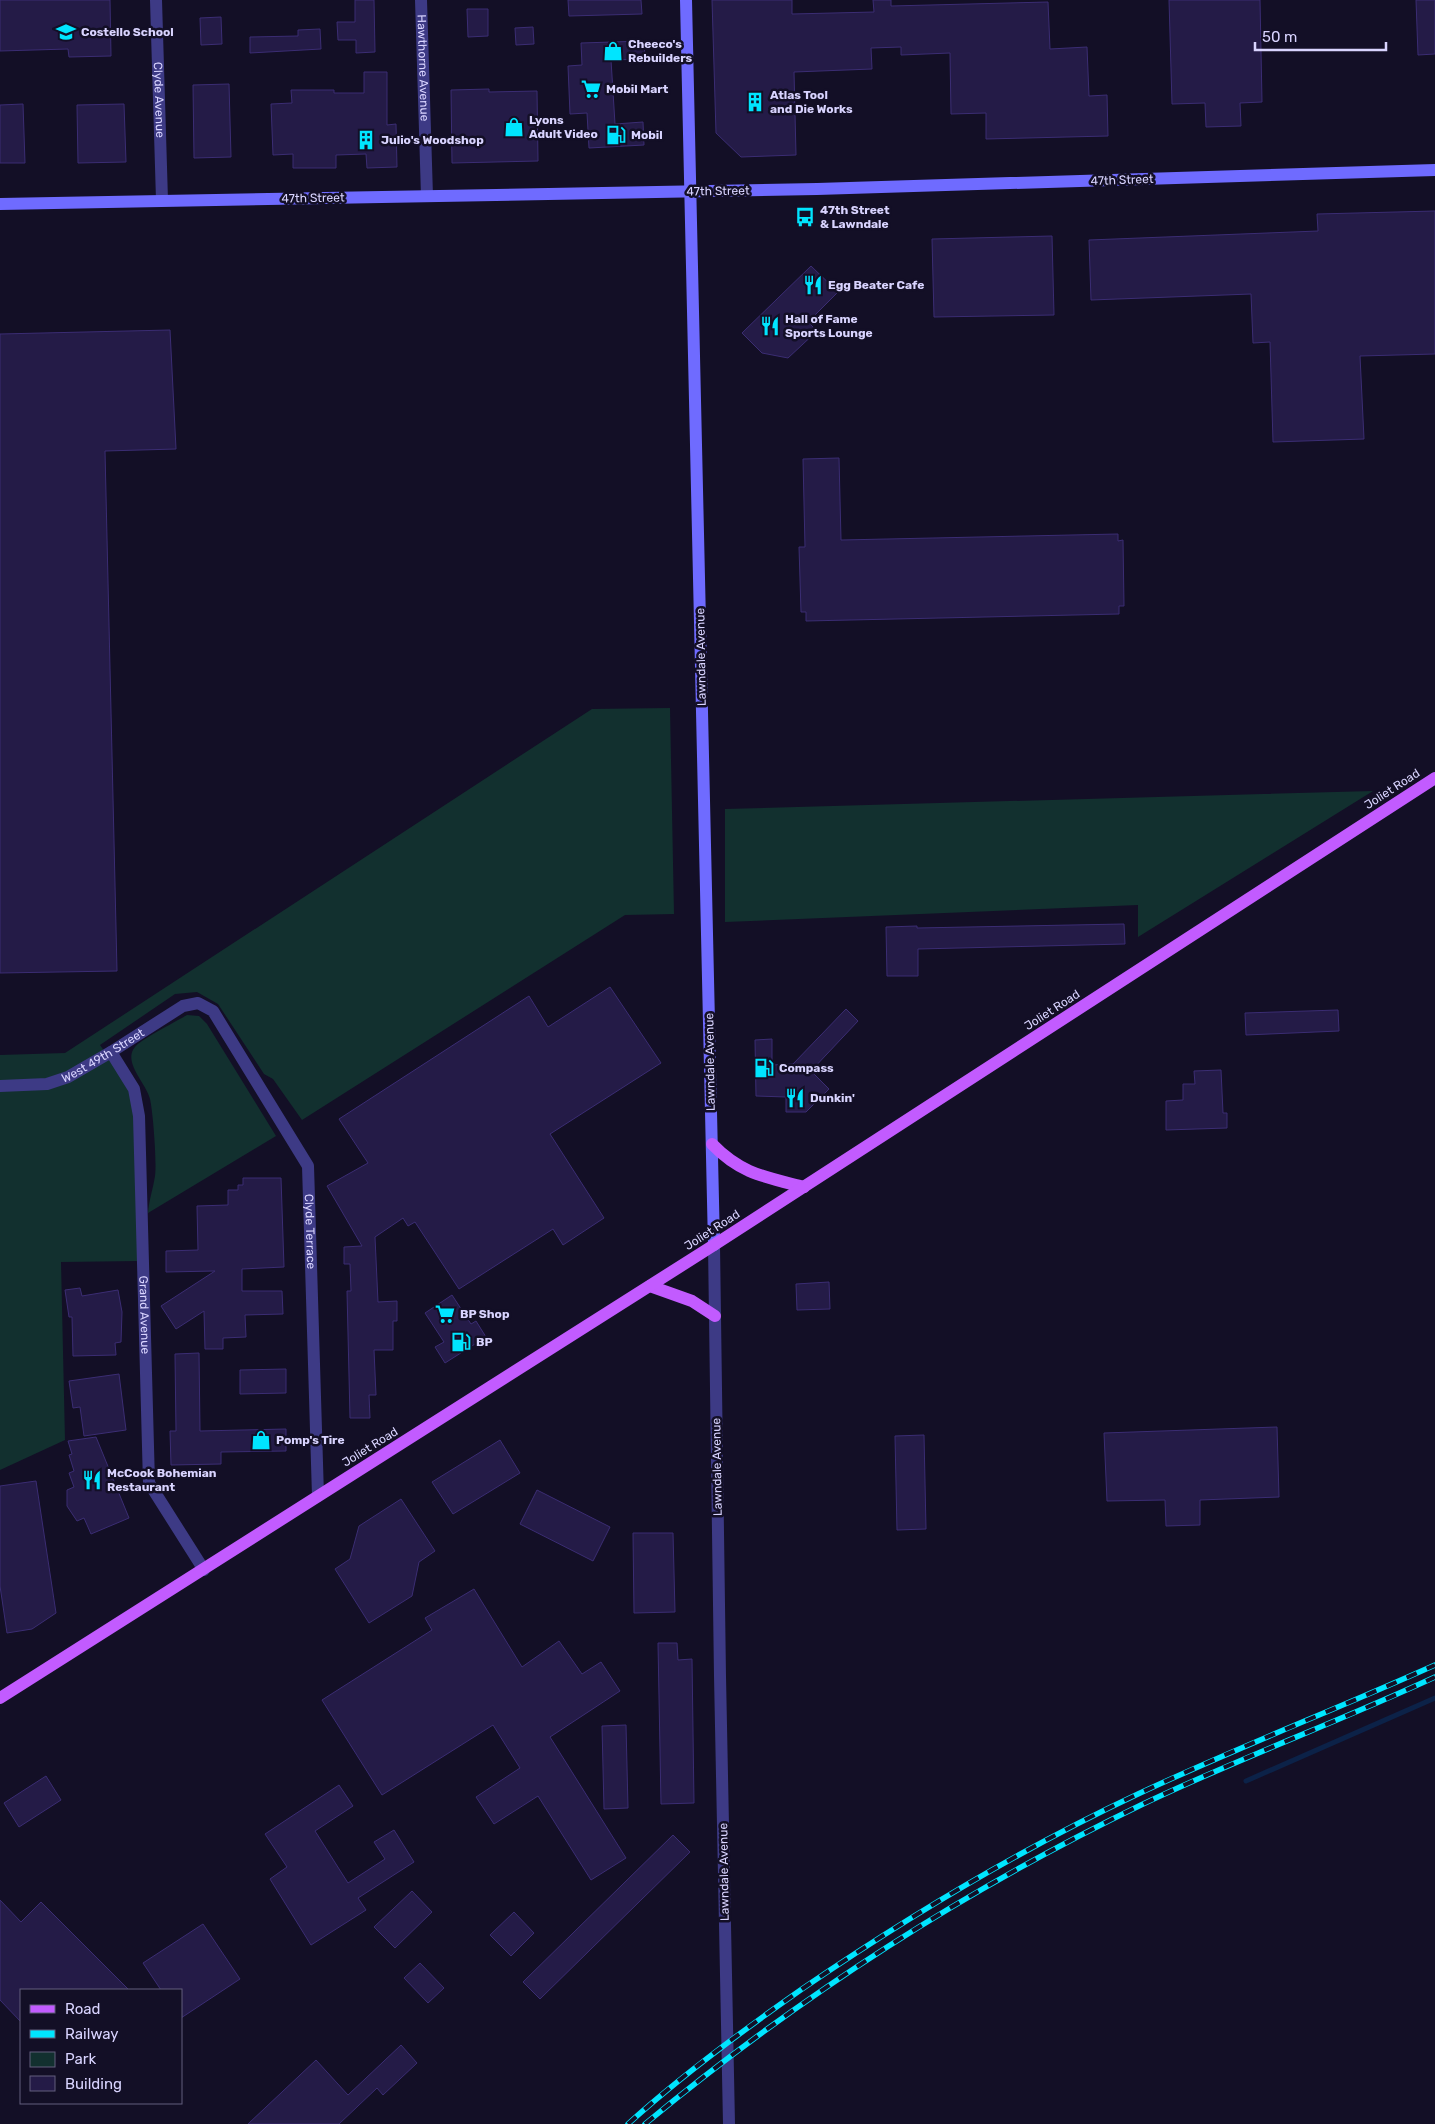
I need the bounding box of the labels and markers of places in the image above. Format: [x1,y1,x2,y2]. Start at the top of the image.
school or university icon: Costello School [55,21,77,43]
place label: Costello School [81,25,174,39]
place label: Cheeco's Rebuilders [628,37,693,65]
shop icon: Cheeco's Rebuilders [602,40,624,62]
supermarket icon: Mobil Mart [580,78,602,100]
place label: Mobil Mart [606,82,669,96]
place label: Atlas Tool and Die Works [770,88,853,116]
building icon: Atlas Tool and Die Works [744,91,766,113]
place label: Lyons Adult Video [529,113,598,141]
shop icon: Lyons Adult Video [503,116,525,138]
fuel station icon: Mobil [605,124,627,146]
place label: Mobil [631,128,663,142]
building icon: Julio's Woodshop [355,129,377,151]
place label: Julio's Woodshop [381,133,484,147]
place label: 47th Street & Lawndale [820,203,890,231]
bus stop icon: 47th Street & Lawndale [794,206,816,228]
restaurant icon: Egg Beater Cafe [802,274,824,296]
place label: Egg Beater Cafe [828,278,924,292]
place label: Hall of Fame Sports Lounge [785,312,873,340]
restaurant icon: Hall of Fame Sports Lounge [759,315,781,337]
fuel station icon: Compass [753,1057,775,1079]
place label: Compass [779,1061,834,1075]
restaurant icon: Dunkin' [784,1087,806,1109]
place label: Dunkin' [810,1091,855,1105]
supermarket icon: BP Shop [434,1303,456,1325]
place label: BP Shop [460,1307,510,1321]
fuel station icon: BP [450,1331,472,1353]
place label: BP [476,1335,493,1349]
shop icon: Pomp's Tire [250,1429,272,1451]
place label: Pomp's Tire [276,1433,345,1447]
place label: McCook Bohemian Restaurant [107,1466,217,1494]
restaurant icon: McCook Bohemian Restaurant [81,1469,103,1491]

